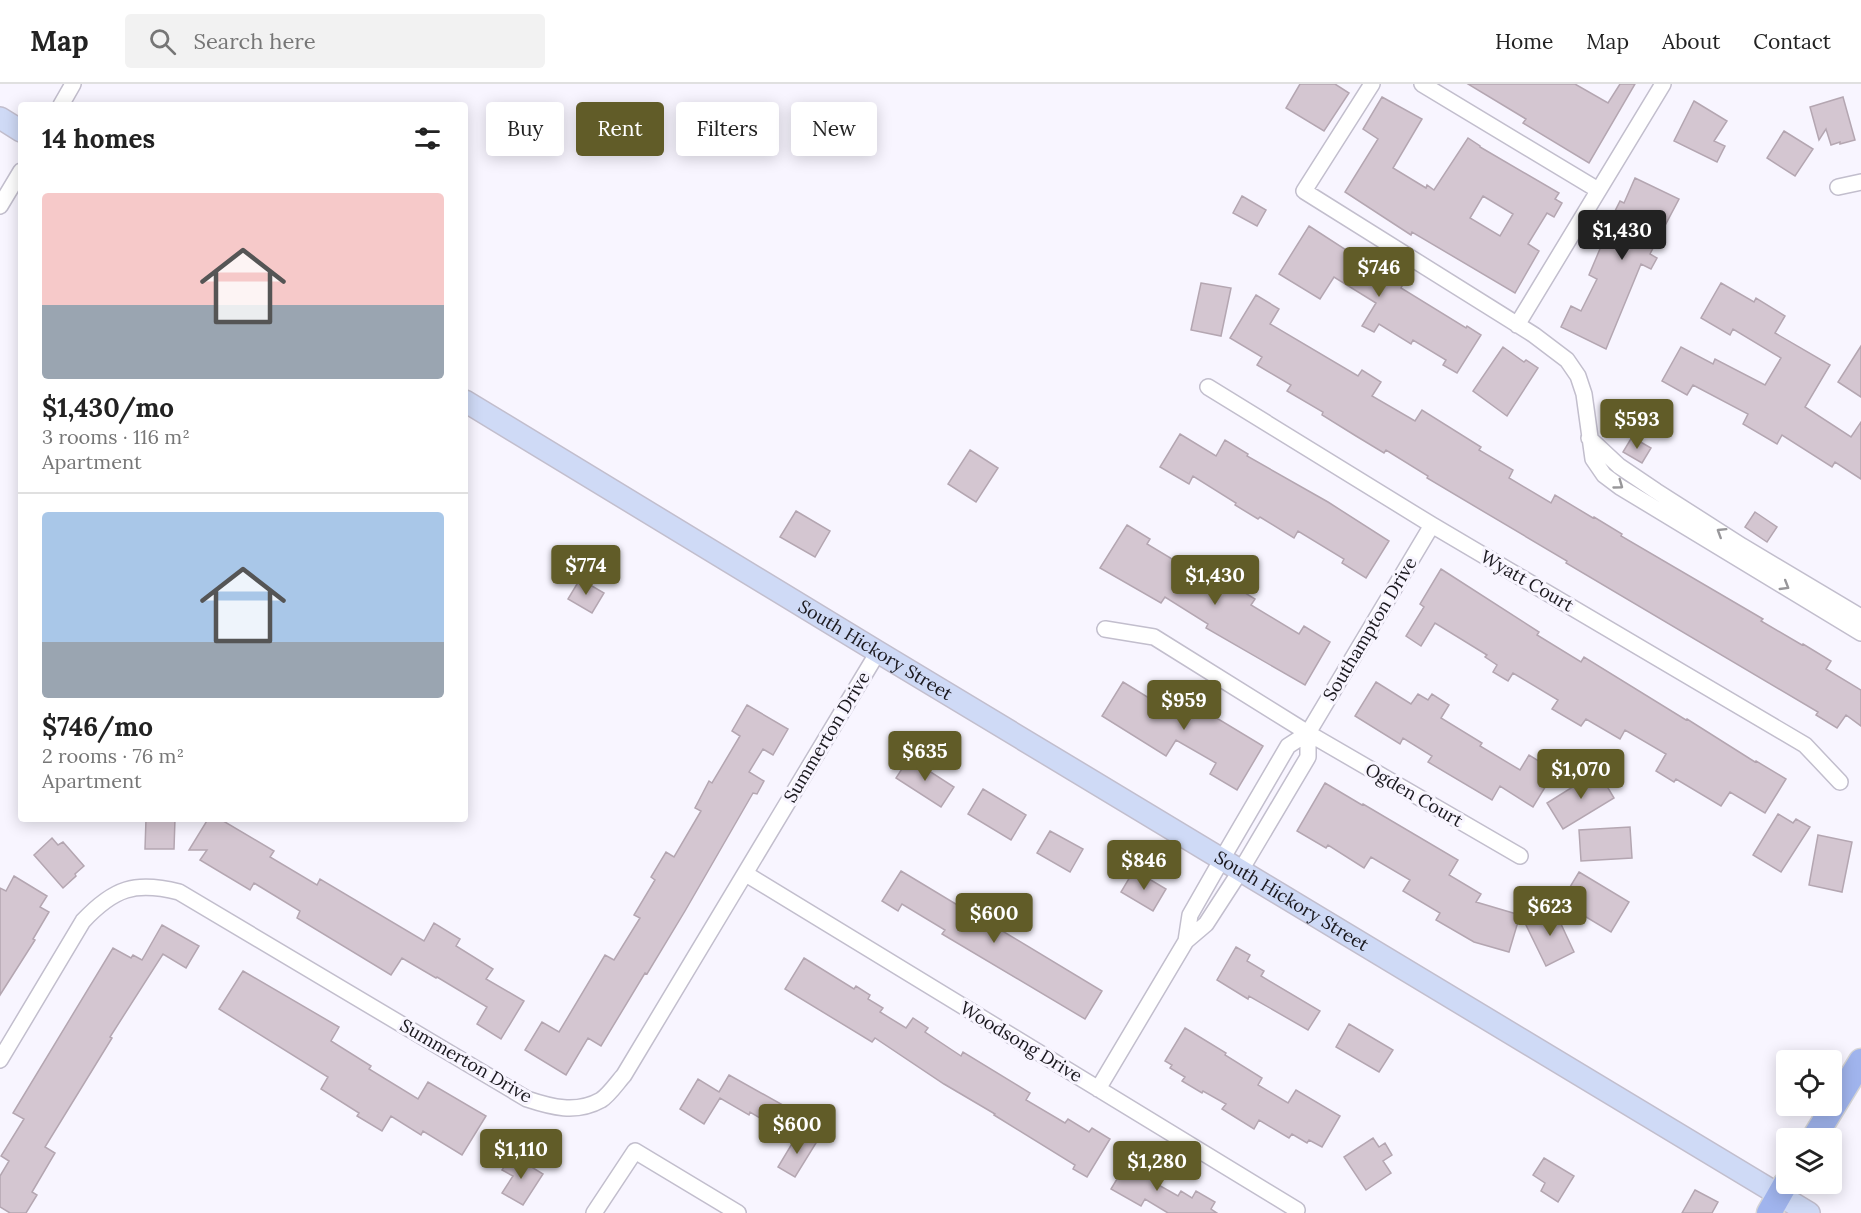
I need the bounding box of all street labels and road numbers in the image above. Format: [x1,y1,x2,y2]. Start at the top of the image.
street label: Wyatt Court [1477,545,1578,617]
street label: Southampton Drive [1318,553,1422,705]
street label: South Hickory Street [794,594,957,705]
street label: Summerton Drive [778,667,875,806]
street label: Ogden Court [1361,757,1467,832]
street label: South Hickory Street [1210,845,1373,956]
street label: Woodsong Drive [956,996,1087,1087]
street label: Summerton Drive [396,1013,537,1108]

